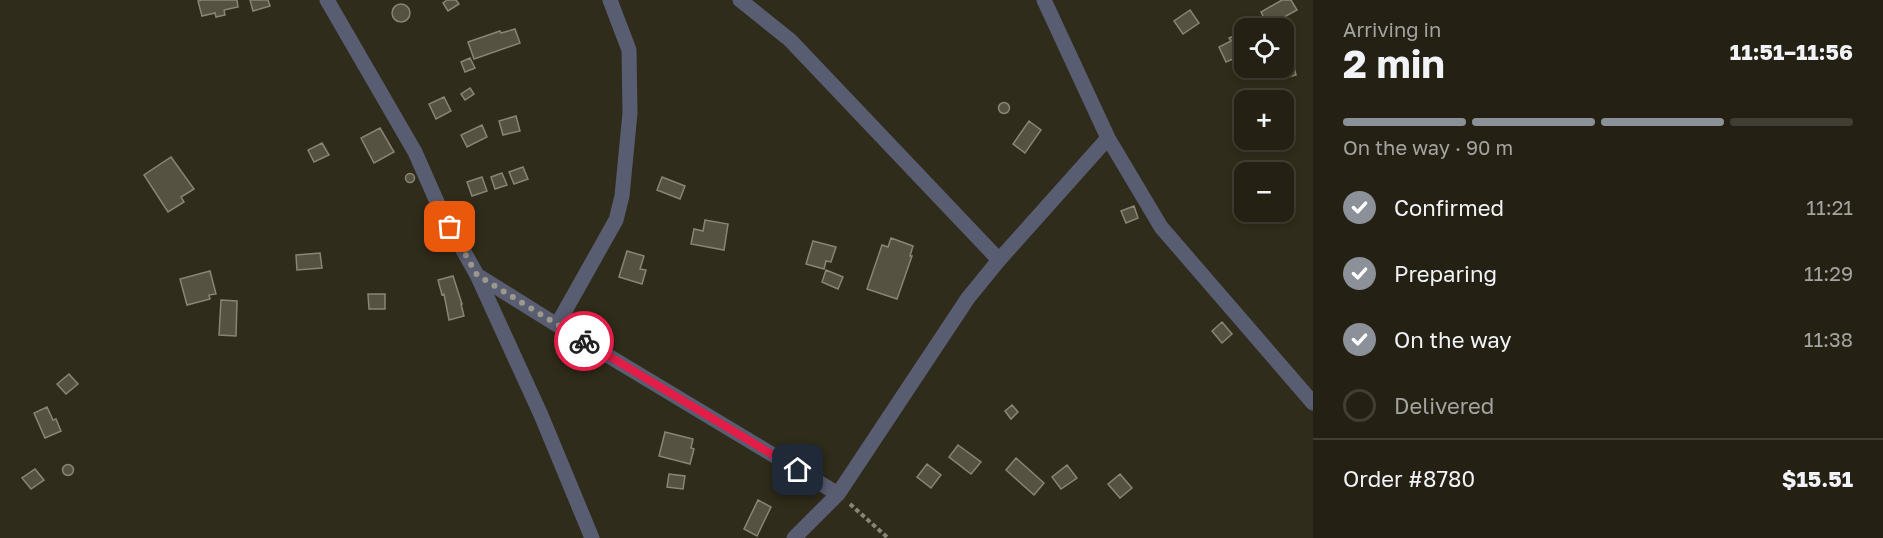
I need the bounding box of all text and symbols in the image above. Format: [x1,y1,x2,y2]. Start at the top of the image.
text: Arriving in [1343,17,1441,41]
map controls [1234,18,1294,222]
button: locate [1234,18,1294,78]
text: 11:51–11:56 [1730,38,1853,65]
text: 2 min [1343,40,1445,87]
button: + [1234,90,1294,150]
text: On the way · 90 m [1343,135,1513,159]
button: − [1234,162,1294,222]
icon: check [1343,191,1376,224]
text: Confirmed [1394,194,1504,221]
text: 11:21 [1806,195,1853,219]
pin [424,201,475,252]
icon: bag [433,210,466,243]
icon: check [1343,257,1376,290]
text: Preparing [1394,260,1497,287]
text: 11:29 [1804,261,1853,285]
courier [554,311,614,371]
icon: check [1343,323,1376,356]
icon: bike [568,325,601,358]
text: On the way [1394,326,1512,353]
text: 11:38 [1804,327,1853,351]
text: Delivered [1394,392,1494,419]
pin [772,444,823,495]
icon: home [781,453,814,486]
text: Order #8780 [1343,465,1475,492]
text: $15.51 [1782,465,1853,492]

